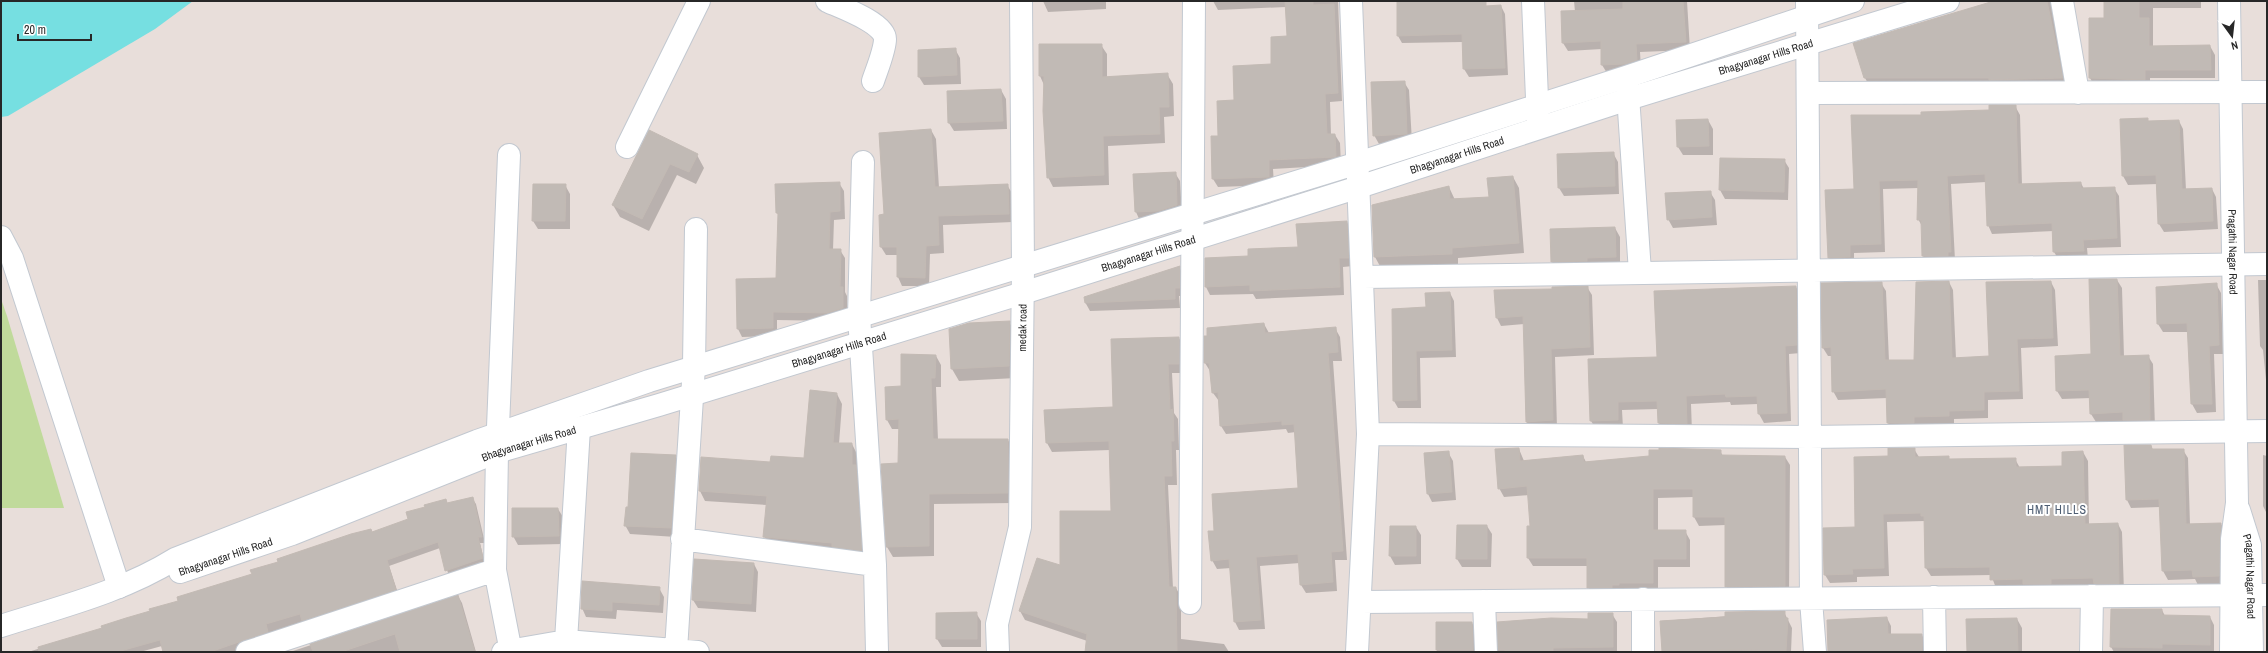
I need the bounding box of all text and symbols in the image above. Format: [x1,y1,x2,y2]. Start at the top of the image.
scale bar [18,16,91,42]
north arrow [2212,16,2252,56]
text: 20 m [24,22,46,38]
street label: Bhagyanagar Hills Road [1717,36,1815,78]
text: N [2230,38,2240,53]
street label: Bhagyanagar Hills Road [1408,133,1506,177]
street label: Pragathi Nagar Road [2225,209,2241,295]
street label: Bhagyanagar Hills Road [1099,232,1197,275]
street label: medak road [1015,304,1030,352]
street label: Bhagyanagar Hills Road [790,329,888,371]
street label: Bhagyanagar Hills Road [479,422,578,464]
district label: HMT HILLS [2027,502,2087,518]
street label: Pragathi Nagar Road [2240,532,2258,619]
street label: Bhagyanagar Hills Road [177,534,274,579]

